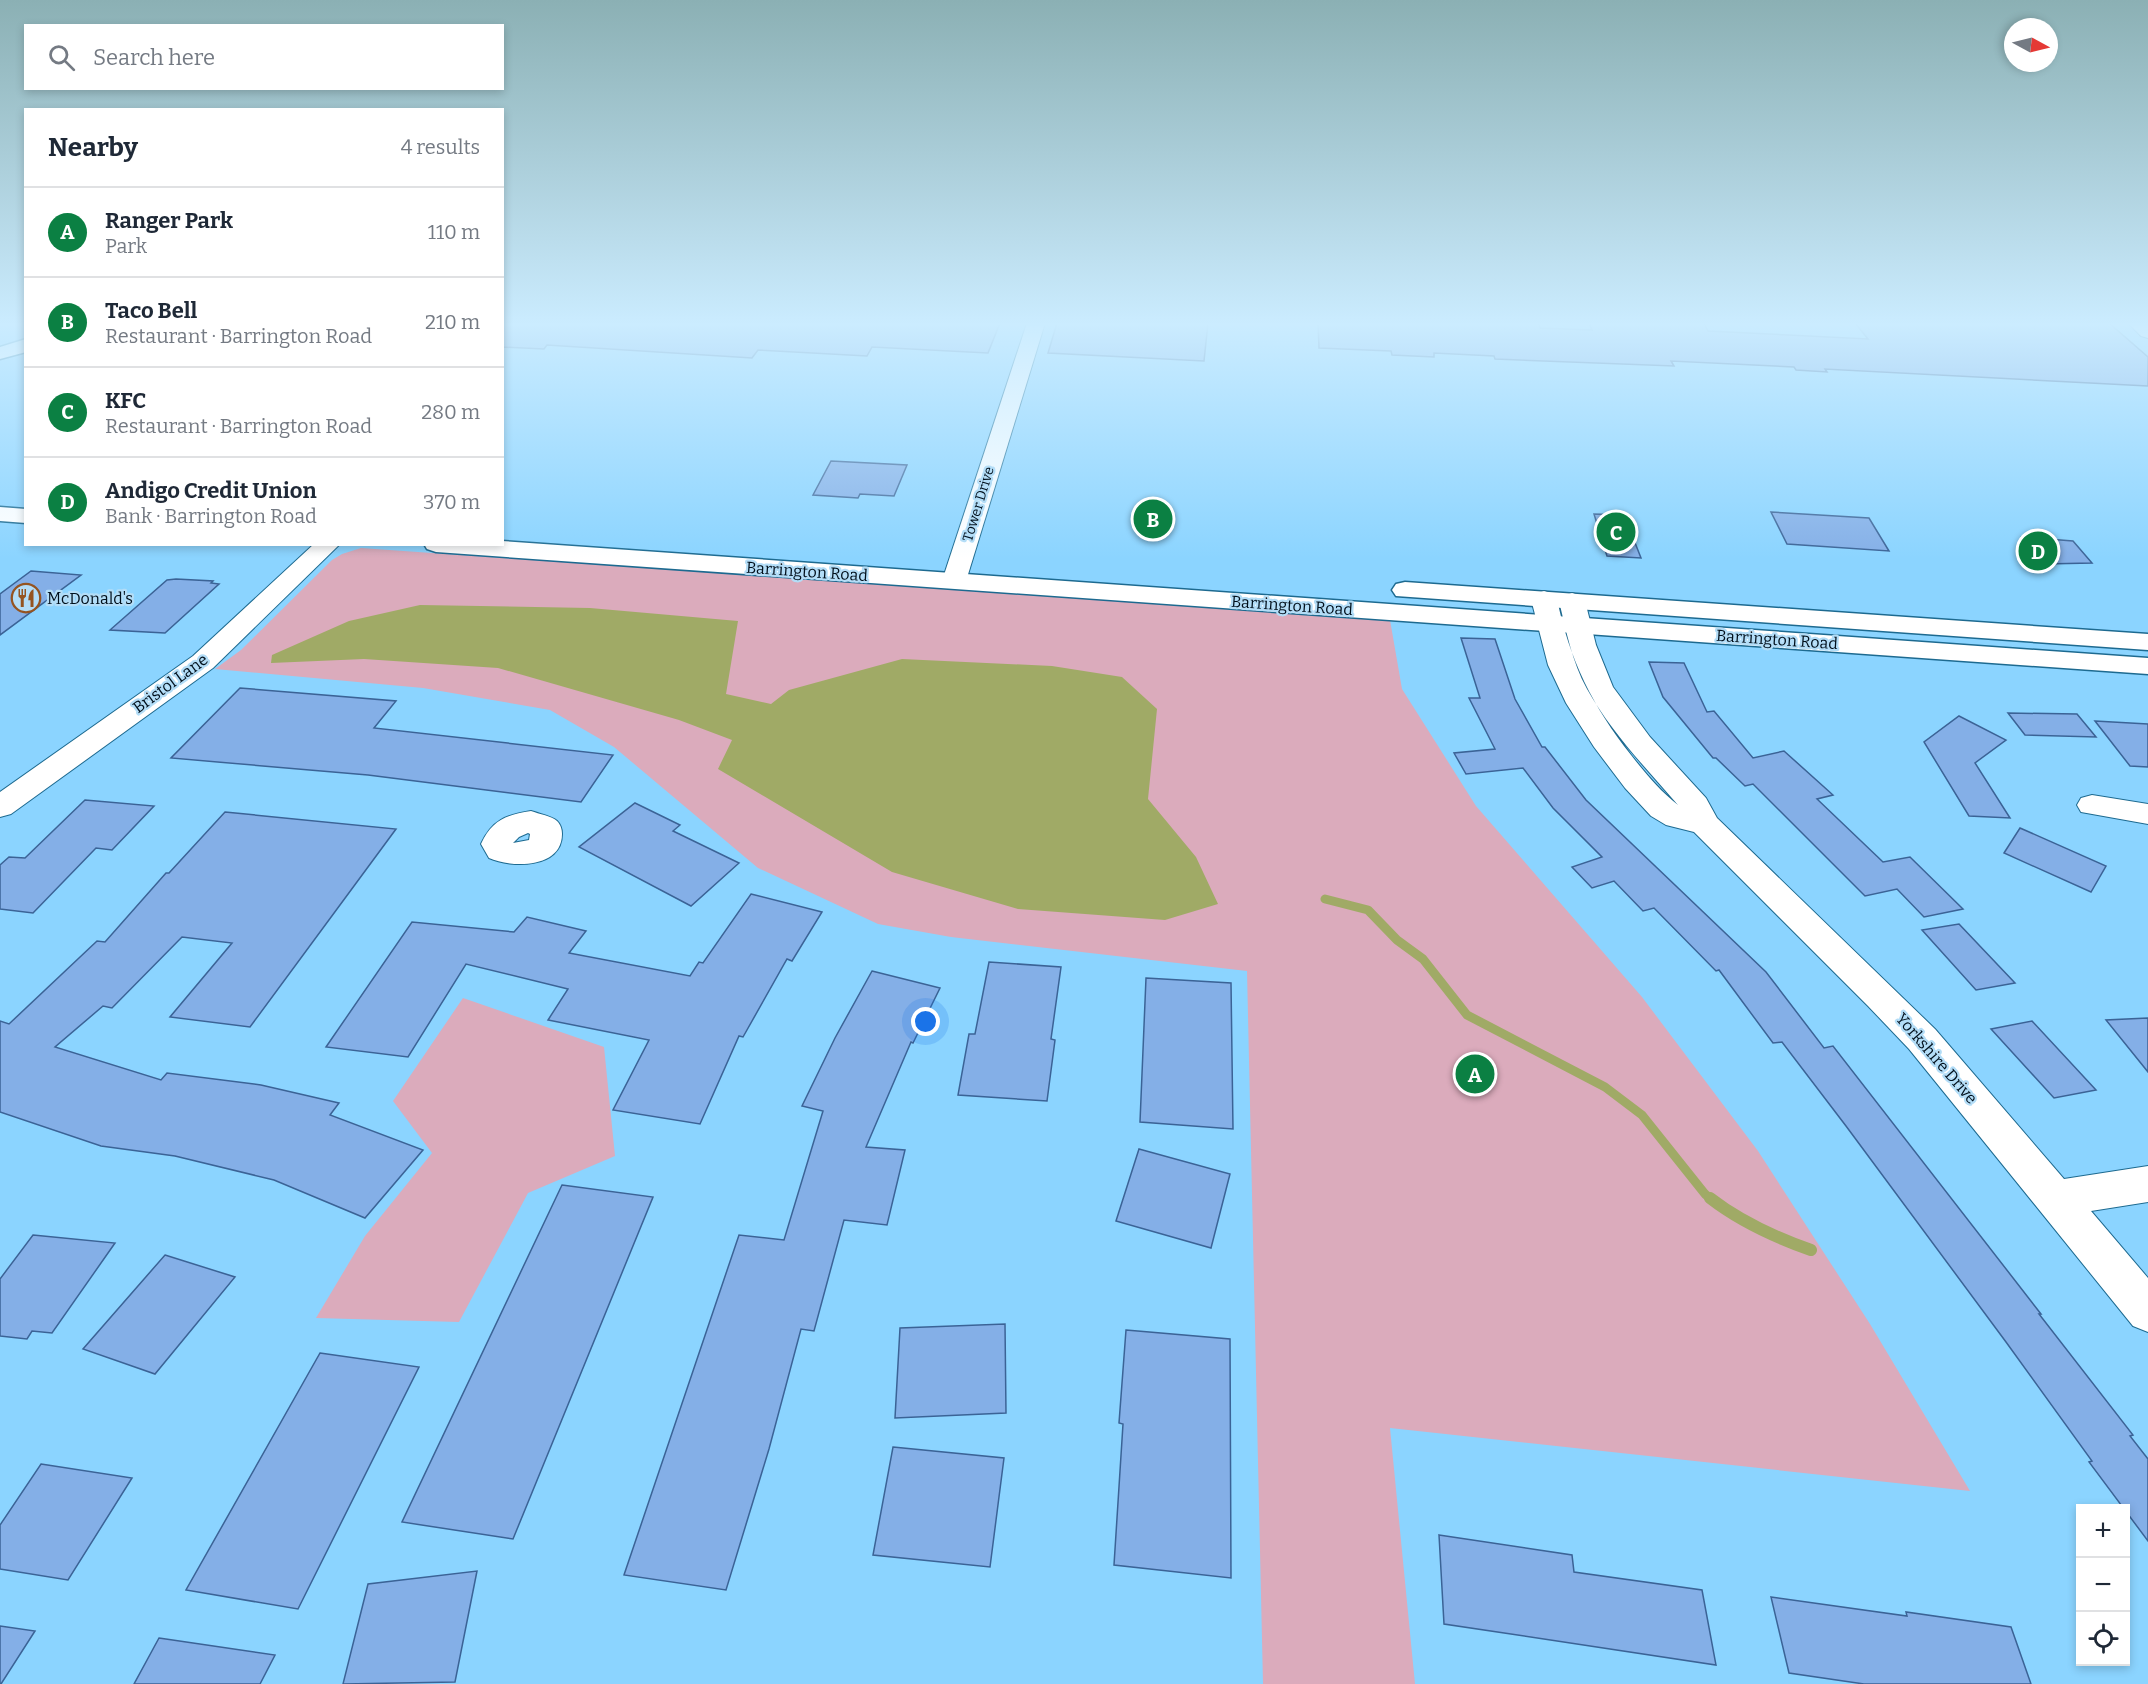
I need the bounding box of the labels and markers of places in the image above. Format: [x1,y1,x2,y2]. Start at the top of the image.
pin: B [1134,496,1172,542]
pin: C [1596,510,1636,554]
pin: D [2018,528,2058,574]
restaurant icon: McDonald's [10,582,42,614]
place label: McDonald's [47,589,133,608]
pin: A [1456,1052,1494,1096]

